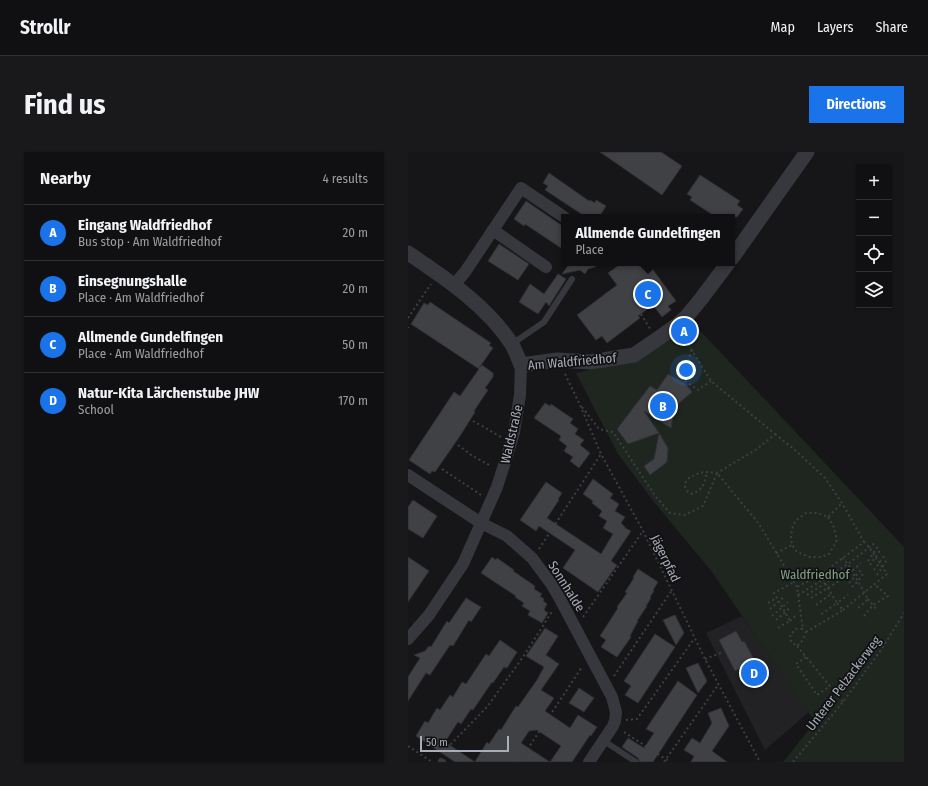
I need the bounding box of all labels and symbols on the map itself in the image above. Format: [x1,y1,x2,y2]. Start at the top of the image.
pin: C [635,279,661,309]
pin: A [671,316,697,346]
street label: Am Waldfriedhof [527,350,618,373]
your location [676,360,696,380]
pin: B [650,391,676,421]
street label: Waldstraße [497,403,525,465]
street label: Jägerpfad [648,532,683,584]
street label: Sonnhalde [545,558,588,614]
park label: Waldfriedhof [781,567,850,582]
street label: Unterer Pelzackerweg [803,632,884,734]
pin: D [741,658,767,688]
scale bar [420,734,509,753]

